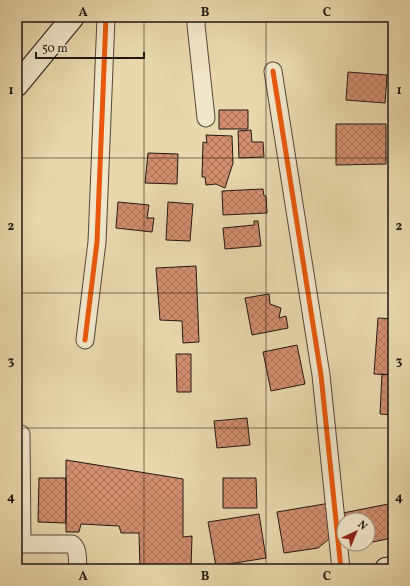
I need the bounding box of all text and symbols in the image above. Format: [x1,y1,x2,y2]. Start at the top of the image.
text: A [78,4,88,22]
text: B [201,4,210,22]
text: C [323,4,331,22]
scale bar [36,34,144,60]
text: 50 m [42,41,68,57]
text: 1 [8,82,14,100]
text: 1 [396,82,402,100]
text: 2 [8,218,15,236]
text: 2 [396,218,403,236]
text: 3 [8,353,15,371]
text: 3 [396,353,403,371]
text: 4 [7,489,15,507]
text: 4 [395,489,403,507]
north arrow [336,512,376,552]
text: N [354,518,370,534]
text: A [78,568,88,586]
text: B [201,568,210,586]
text: C [323,568,331,586]

